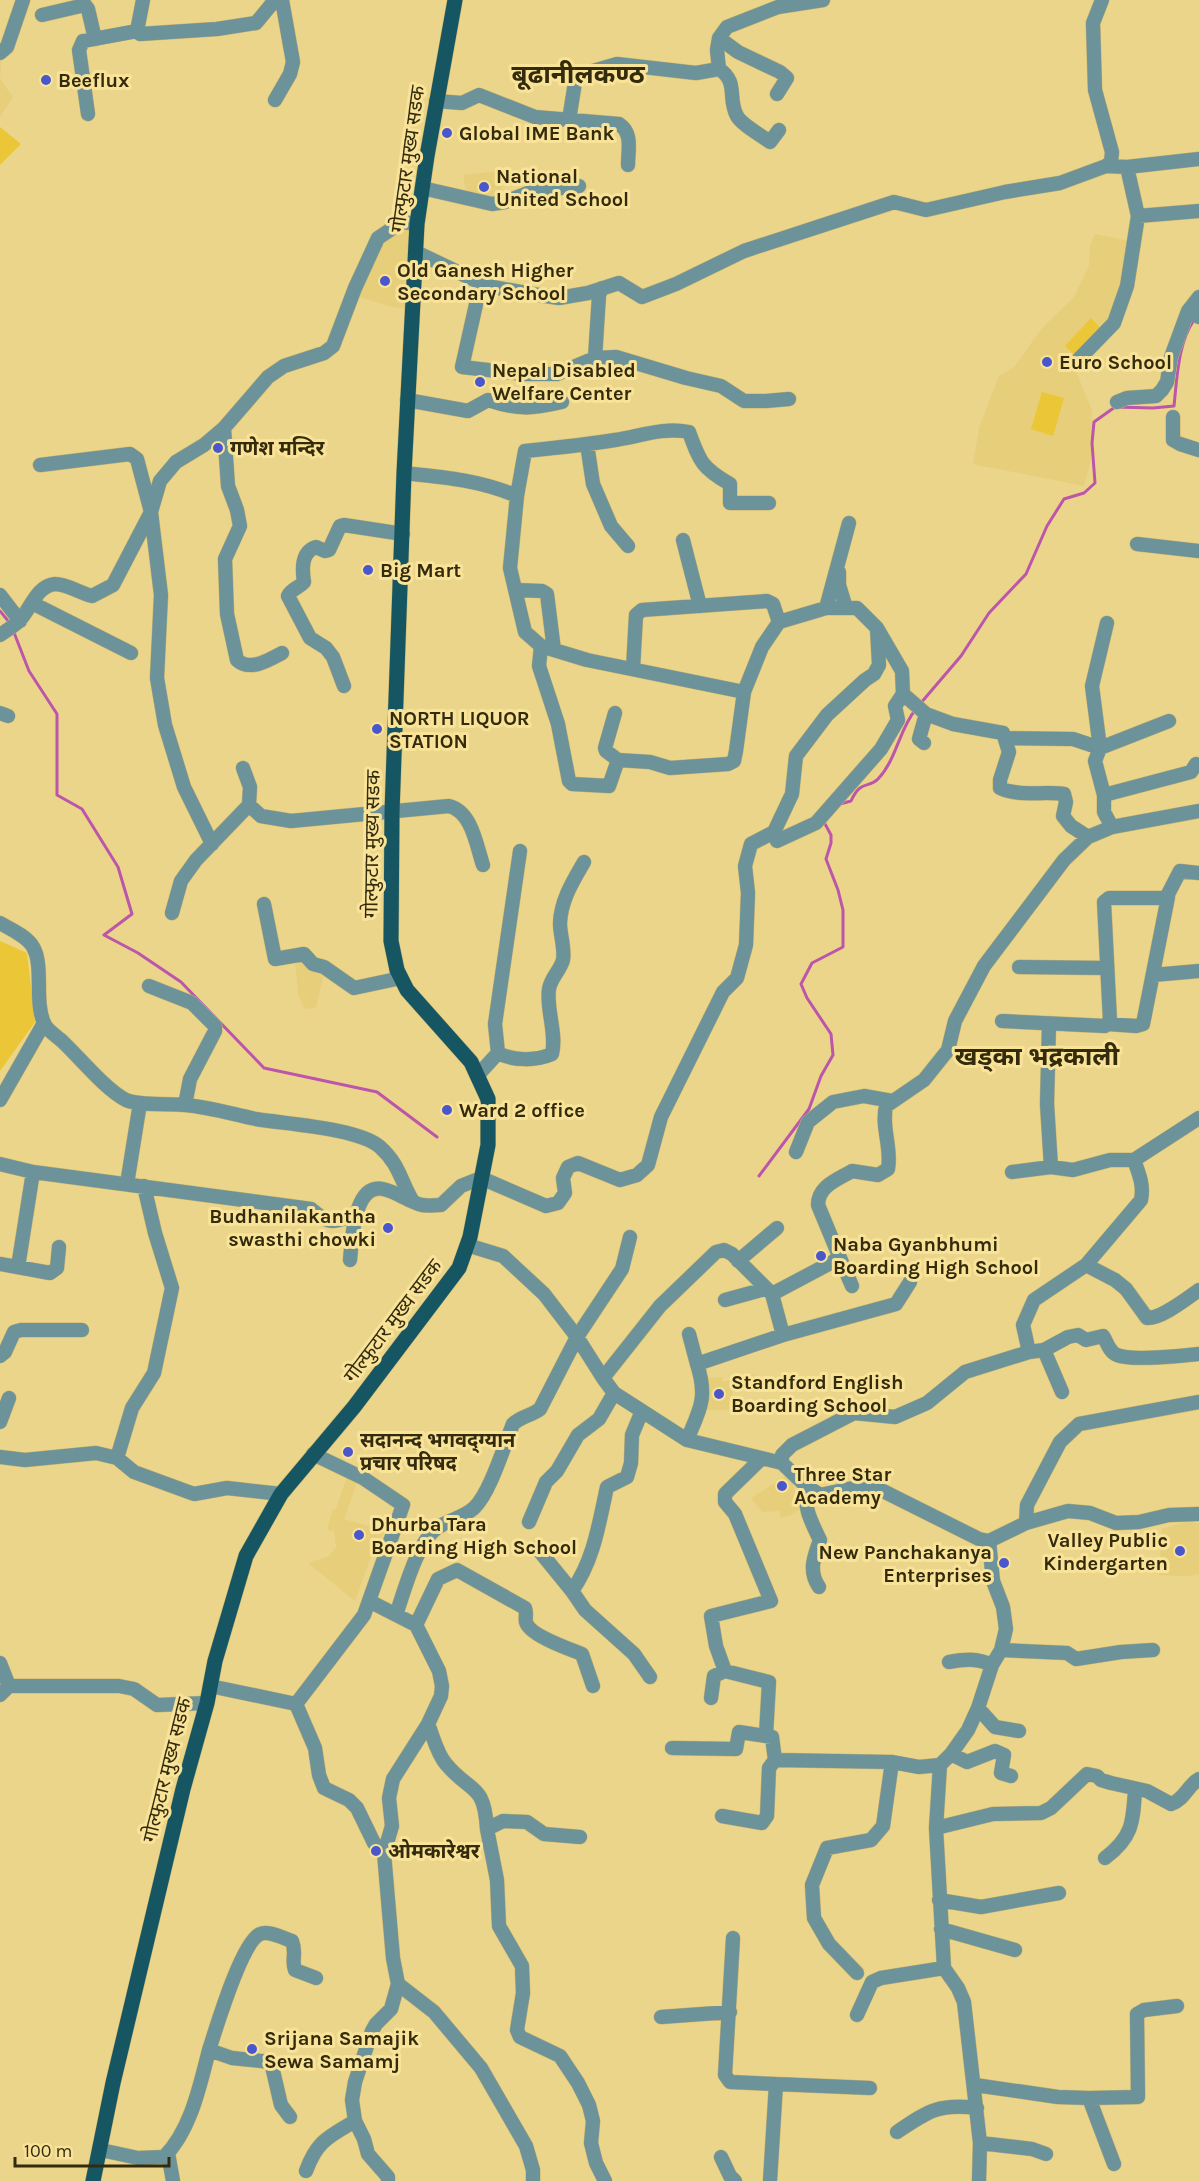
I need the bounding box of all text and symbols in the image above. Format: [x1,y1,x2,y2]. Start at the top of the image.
district label: बूढानीलकण्ठ [511,59,646,91]
place label: Beeflux [58,69,129,92]
marker: Beeflux [39,73,53,87]
street label: गोल्फुटार मुख्य सडक [385,83,431,234]
place label: Global IME Bank [459,122,615,145]
marker: Global IME Bank [440,126,454,140]
place label: National United School [496,165,629,211]
marker: National United School [477,180,491,194]
place label: Old Ganesh Higher Secondary School [397,259,574,305]
marker: Old Ganesh Higher Secondary School [378,274,392,288]
place label: Euro School [1059,351,1172,374]
marker: Euro School [1040,355,1054,369]
place label: Nepal Disabled Welfare Center [492,359,636,405]
marker: Nepal Disabled Welfare Center [473,375,487,389]
place label: गणेश मन्दिर [230,436,325,460]
marker: गणेश मन्दिर [211,441,225,455]
place label: Big Mart [380,559,461,582]
marker: Big Mart [361,563,375,577]
place label: NORTH LIQUOR STATION [389,707,530,753]
marker: NORTH LIQUOR STATION [370,722,384,736]
street label: गोल्फुटार मुख्य सडक [358,769,386,918]
district label: खड्का भद्रकाली [955,1041,1121,1072]
place label: Ward 2 office [459,1099,585,1122]
marker: Ward 2 office [440,1103,454,1117]
place label: Budhanilakantha swasthi chowki [209,1205,376,1251]
marker: Budhanilakantha swasthi chowki [381,1221,395,1235]
place label: Naba Gyanbhumi Boarding High School [833,1233,1039,1279]
marker: Naba Gyanbhumi Boarding High School [814,1249,828,1263]
street label: गोल्फुटार मुख्य सडक [338,1254,448,1388]
place label: Standford English Boarding School [731,1371,903,1417]
marker: Standford English Boarding School [712,1387,726,1401]
place label: सदानन्द भगवद्ग्यान प्रचार परिषद [360,1429,516,1475]
marker: सदानन्द भगवद्ग्यान प्रचार परिषद [341,1445,355,1459]
place label: Three Star Academy [794,1463,892,1509]
marker: Three Star Academy [775,1479,789,1493]
place label: Dhurba Tara Boarding High School [371,1513,577,1559]
marker: Dhurba Tara Boarding High School [352,1528,366,1542]
place label: Valley Public Kindergarten [1043,1529,1168,1575]
place label: New Panchakanya Enterprises [819,1541,992,1587]
marker: Valley Public Kindergarten [1173,1544,1187,1558]
marker: New Panchakanya Enterprises [997,1556,1011,1570]
street label: गोल्फुटार मुख्य सडक [137,1694,197,1845]
place label: ओमकारेश्वर [388,1839,481,1863]
marker: ओमकारेश्वर [369,1844,383,1858]
place label: Srijana Samajik Sewa Samamj [264,2027,419,2073]
marker: Srijana Samajik Sewa Samamj [245,2042,259,2056]
scale bar [15,2130,170,2168]
text: 100 m [24,2140,72,2162]

